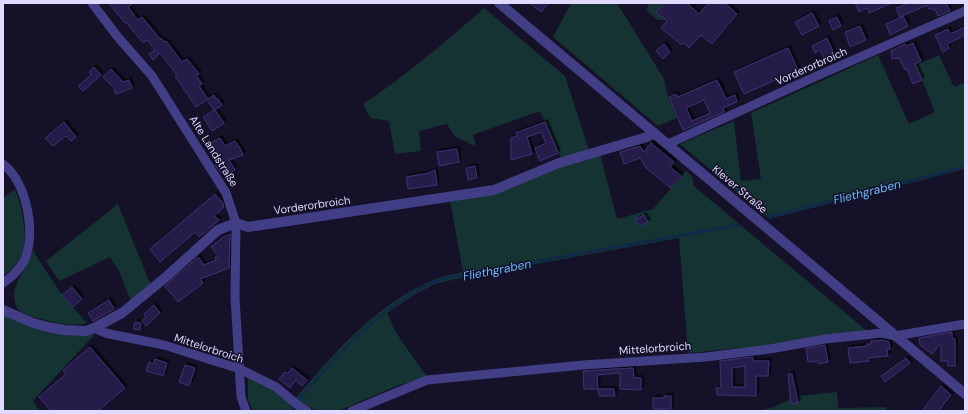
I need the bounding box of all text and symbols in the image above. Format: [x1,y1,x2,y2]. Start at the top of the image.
street label: Vorderorbroich [773,44,849,88]
street label: Alte Landstraße [187,113,241,189]
street label: Klever Straße [710,162,770,216]
water label: Fliethgraben [831,176,903,208]
street label: Vorderorbroich [273,193,351,217]
water label: Fliethgraben [462,256,533,284]
street label: Mittelorbroich [173,330,245,366]
street label: Mittelorbroich [619,338,691,358]

